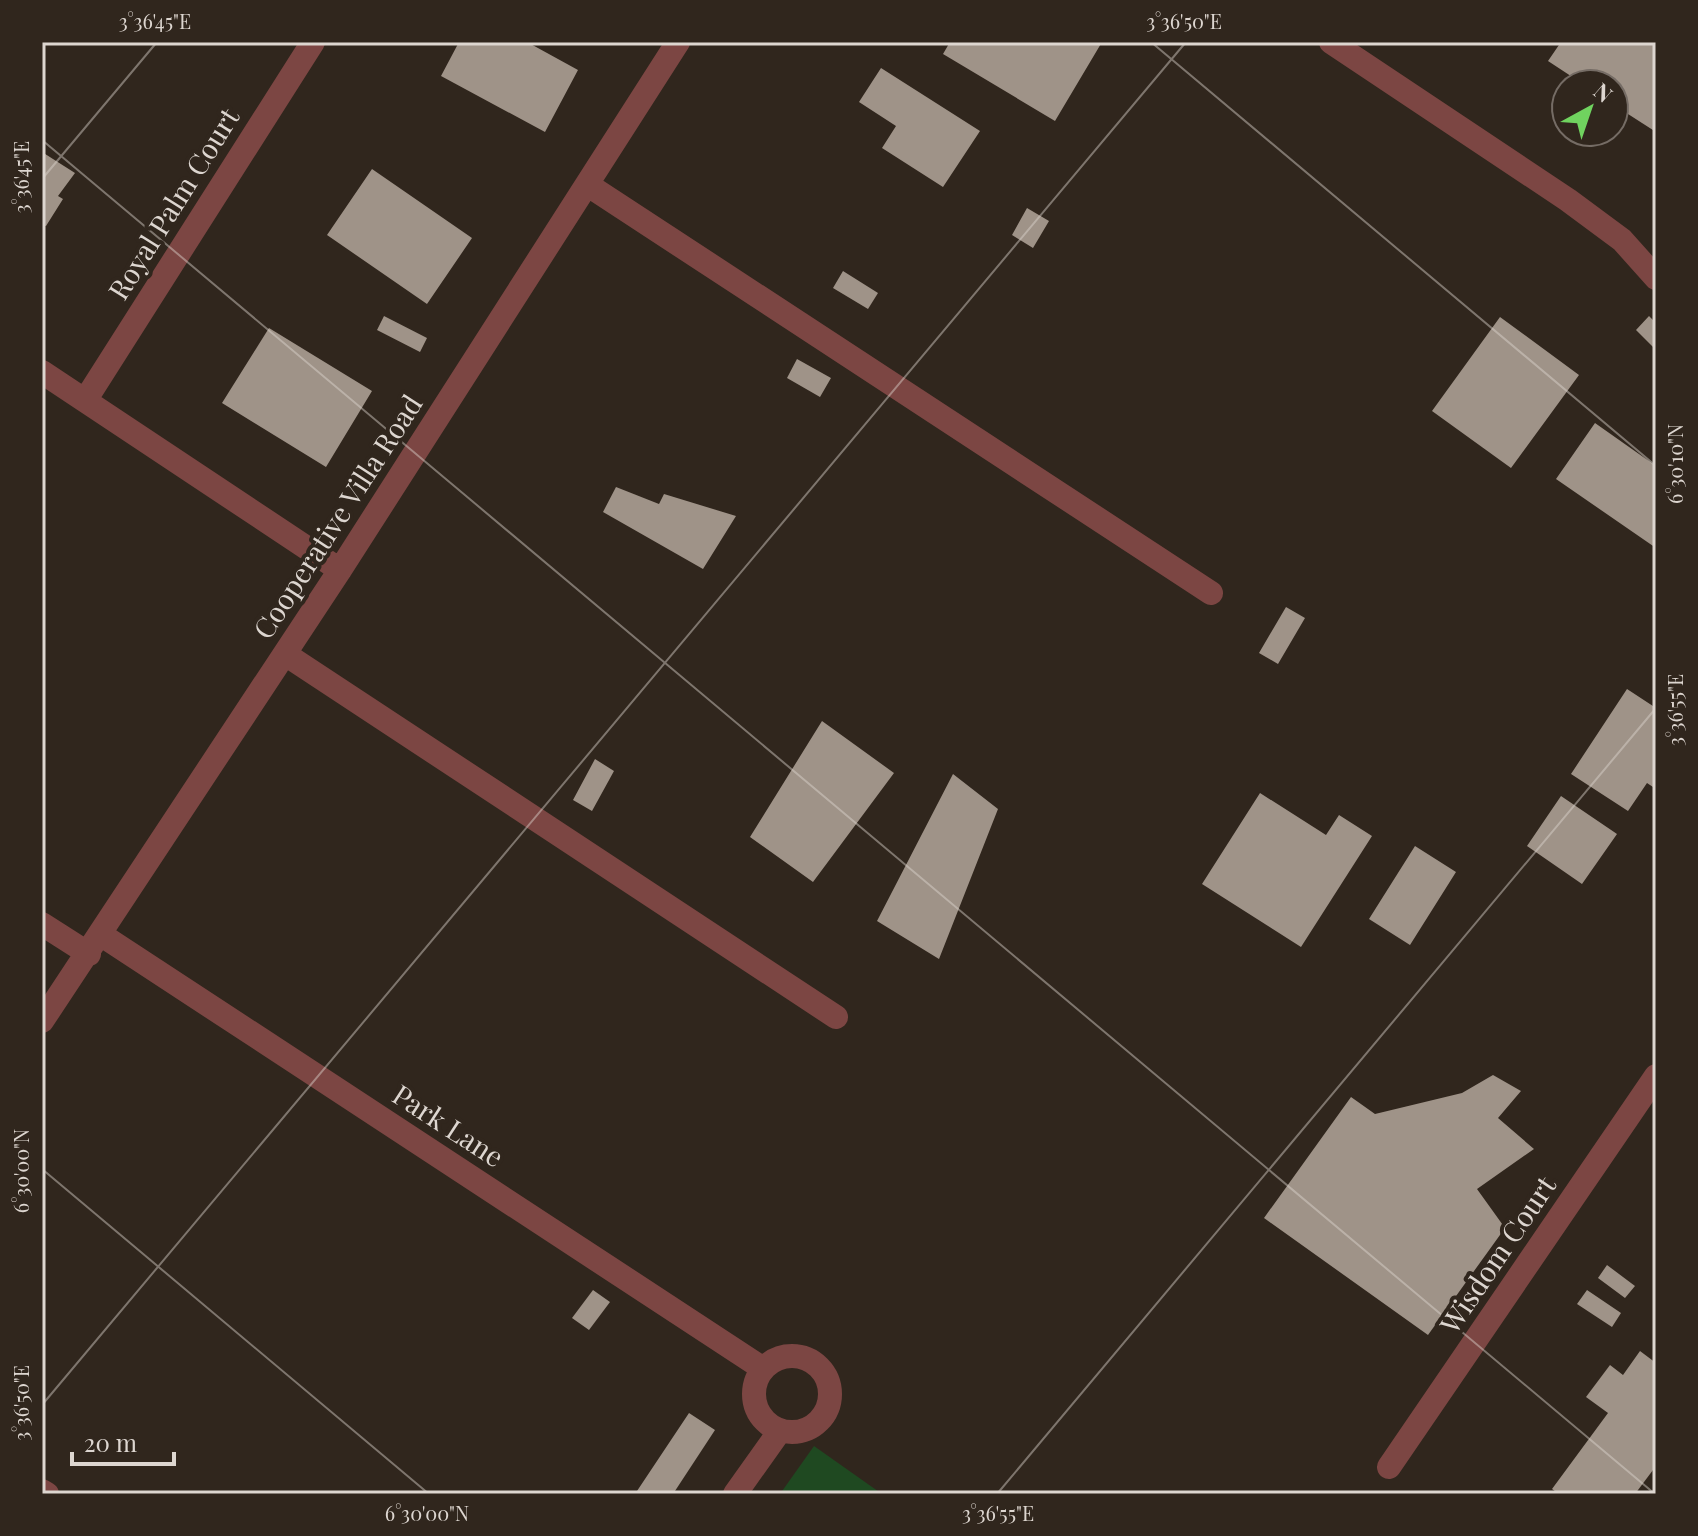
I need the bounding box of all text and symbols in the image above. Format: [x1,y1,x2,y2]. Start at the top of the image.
text: 3°36'45"E [119,7,191,34]
text: 3°36'50"E [1146,7,1222,34]
north arrow [1550,68,1630,148]
text: N [1588,75,1619,109]
street label: Royal Palm Court [99,99,247,306]
text: 3°36'45"E [7,141,34,213]
street label: Cooperative Villa Road [244,387,430,645]
text: 6°30'10"N [1661,424,1688,504]
text: 3°36'55"E [1661,674,1688,746]
street label: Park Lane [386,1075,511,1174]
text: 6°30'00"N [7,1129,34,1213]
street label: Wisdom Court [1430,1167,1564,1341]
text: 3°36'50"E [7,1365,34,1441]
scale bar [72,1416,174,1466]
text: 20 m [84,1426,137,1458]
text: 6°30'00"N [385,1499,469,1526]
text: 3°36'55"E [962,1499,1034,1526]

